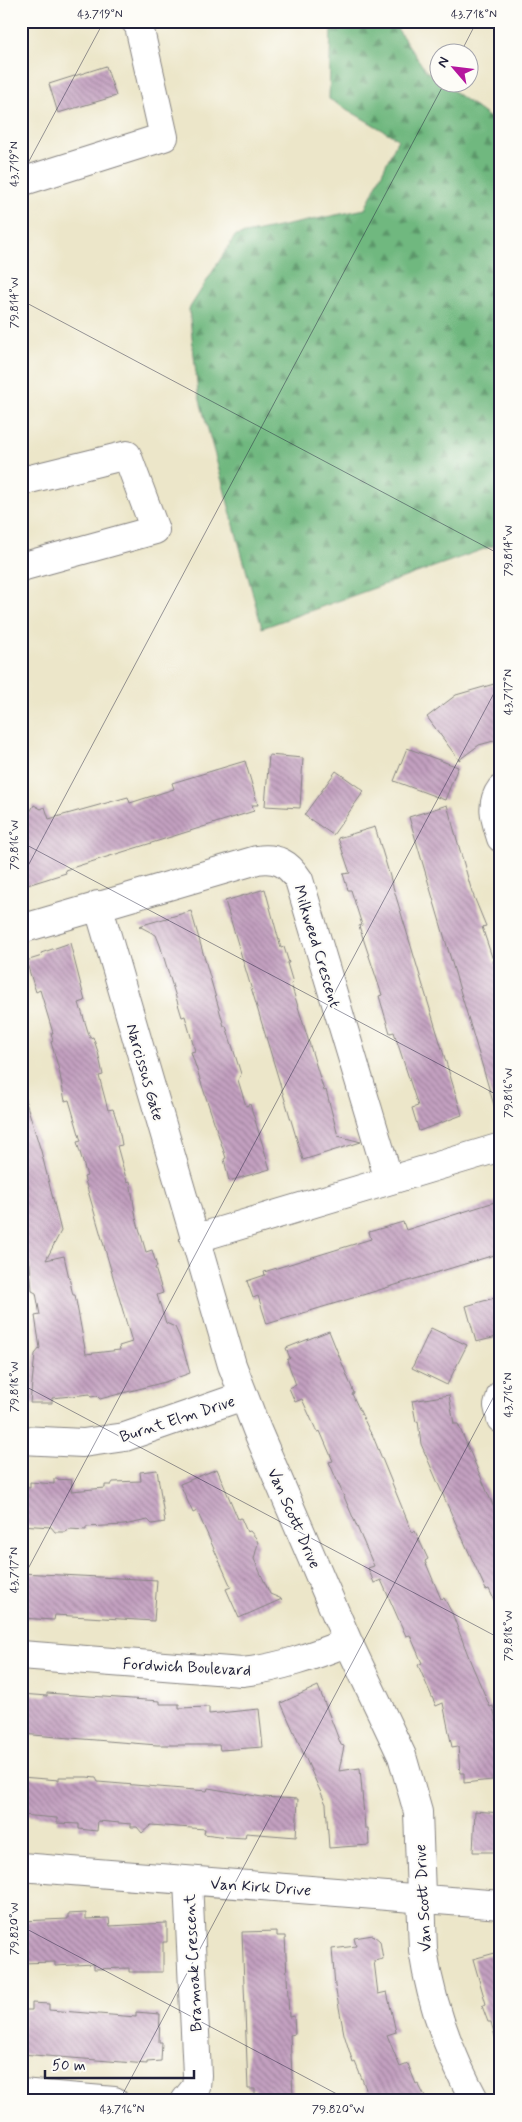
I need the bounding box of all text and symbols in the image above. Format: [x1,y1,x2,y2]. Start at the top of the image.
text: 43.719°N [77,7,123,23]
text: 43.718°N [451,7,497,23]
north arrow [430,42,480,92]
text: N [433,54,454,71]
text: 43.719°N [7,141,23,187]
text: 79.814°W [7,277,23,329]
text: 79.814°W [501,525,517,577]
text: 43.717°N [501,669,517,715]
text: 79.816°W [7,820,23,870]
street label: Milkweed Crescent [288,883,345,1010]
street label: Narcissus Gate [121,1021,168,1123]
text: 79.816°W [501,1068,517,1118]
text: 79.818°W [7,1362,23,1412]
text: 43.716°N [501,1372,517,1418]
street label: Burnt Elm Drive [117,1391,238,1448]
street label: Van Scott Drive [262,1465,325,1572]
text: 43.717°N [7,1547,23,1593]
text: 79.818°W [501,1611,517,1661]
street label: Fordwich Boulevard [122,1654,252,1681]
street label: Van Scott Drive [410,1844,437,1952]
street label: Van Kirk Drive [210,1873,312,1902]
street label: Bramoak Crescent [179,1893,208,2032]
text: 79.820°W [7,1903,23,1955]
scale bar [45,2047,194,2079]
text: 50 m [52,2056,86,2076]
text: 43.716°N [99,2102,145,2118]
text: 79.820°W [312,2102,364,2118]

